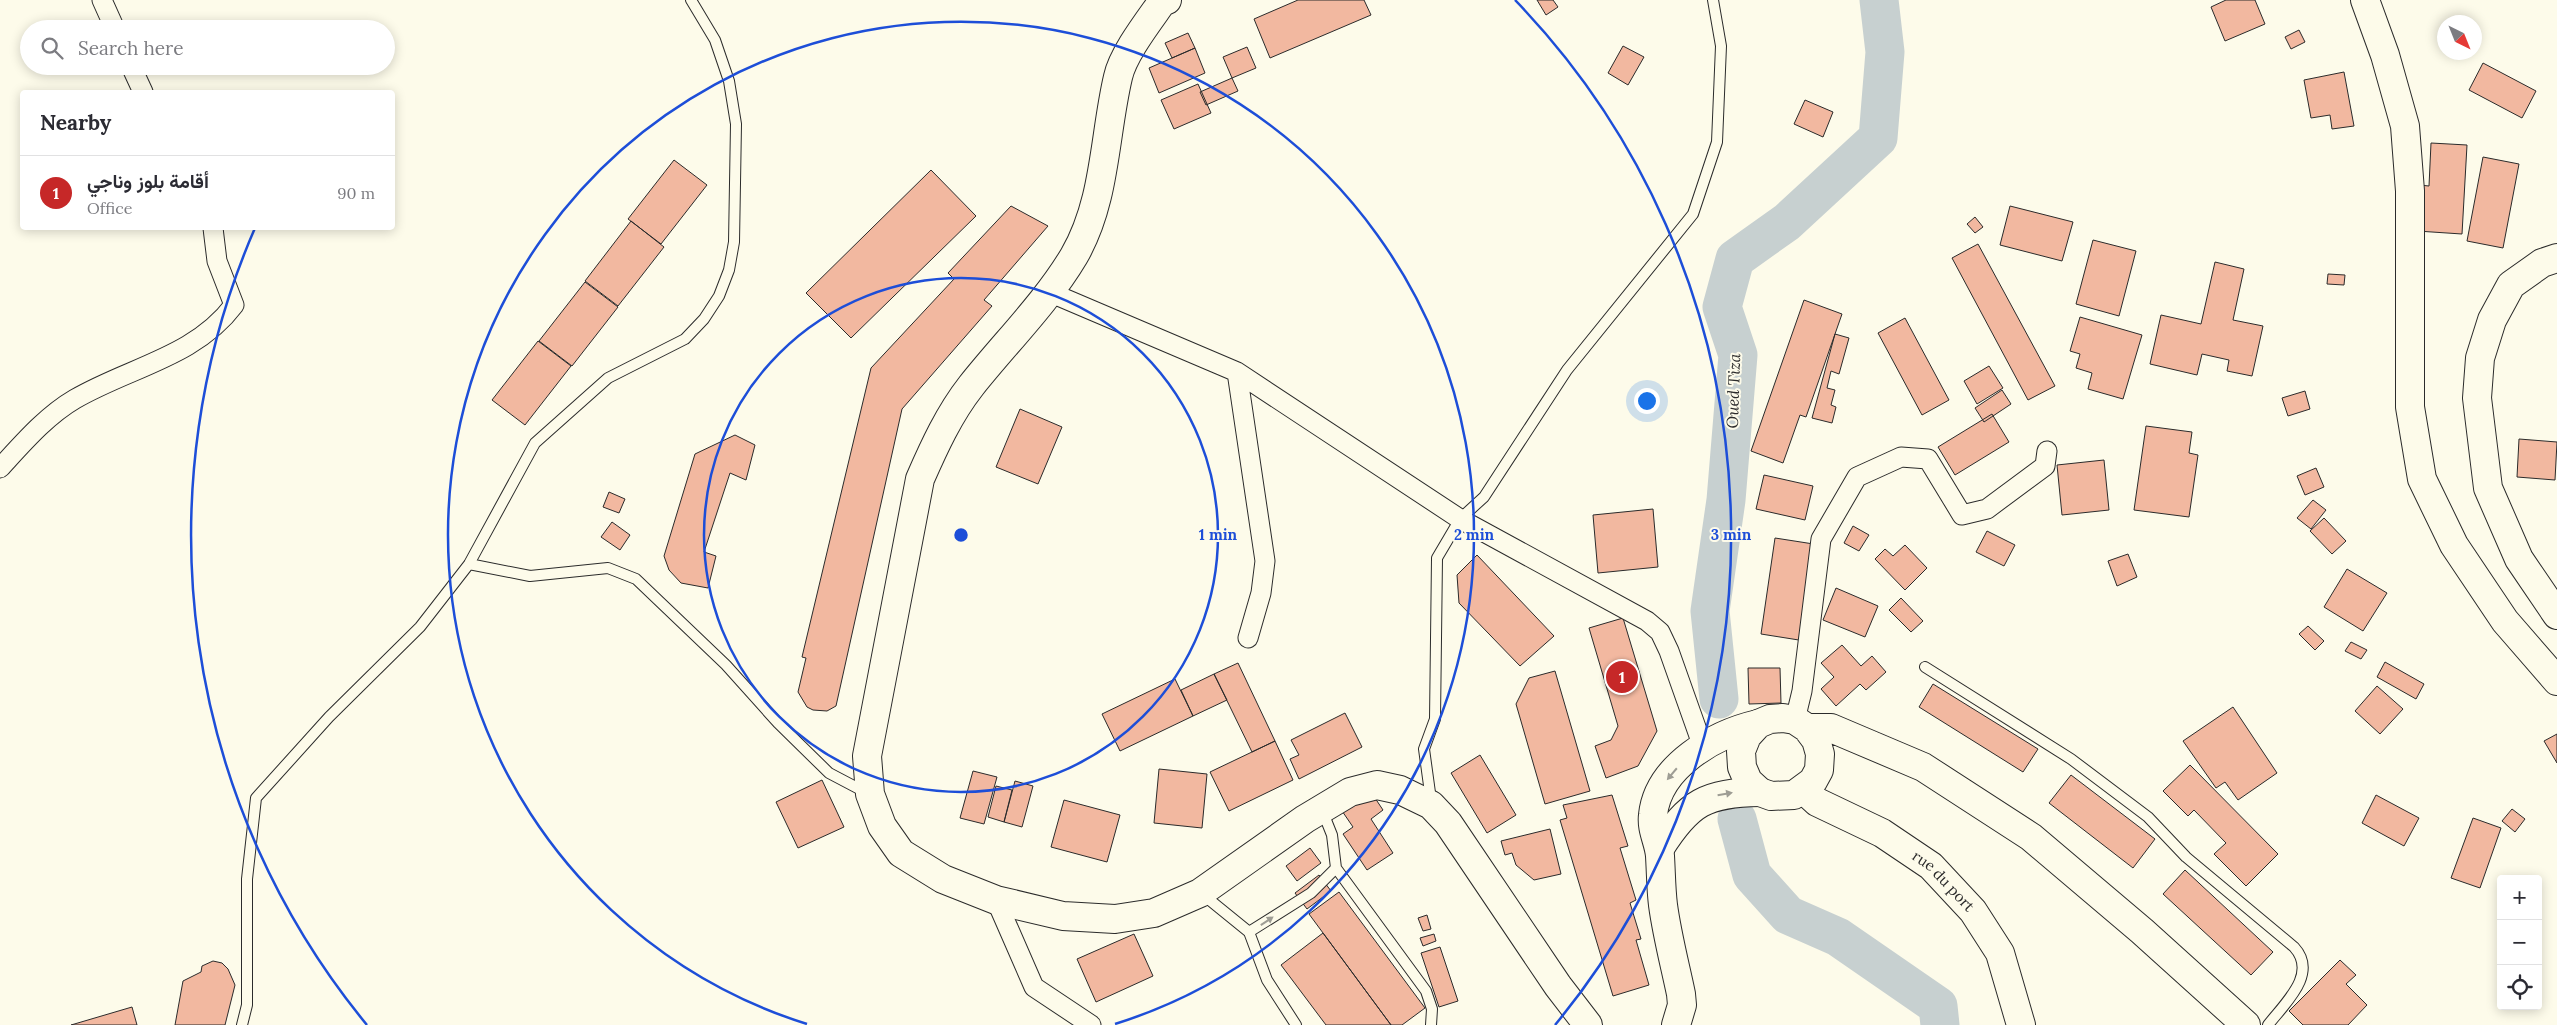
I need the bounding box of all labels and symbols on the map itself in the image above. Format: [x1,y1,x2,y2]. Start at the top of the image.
north arrow [2437,15,2482,60]
water label: Oued Tiza [1722,353,1744,429]
your location [1634,388,1660,414]
text: 1 min [1199,525,1238,544]
text: 2 min [1454,525,1495,544]
text: 3 min [1711,525,1752,544]
centre of rings [952,526,970,544]
pin: 1 [1606,658,1638,696]
one-way arrow [1667,767,1678,780]
one-way arrow [1718,790,1733,798]
street label: rue du port [1909,846,1979,915]
one-way arrow [1260,916,1273,925]

